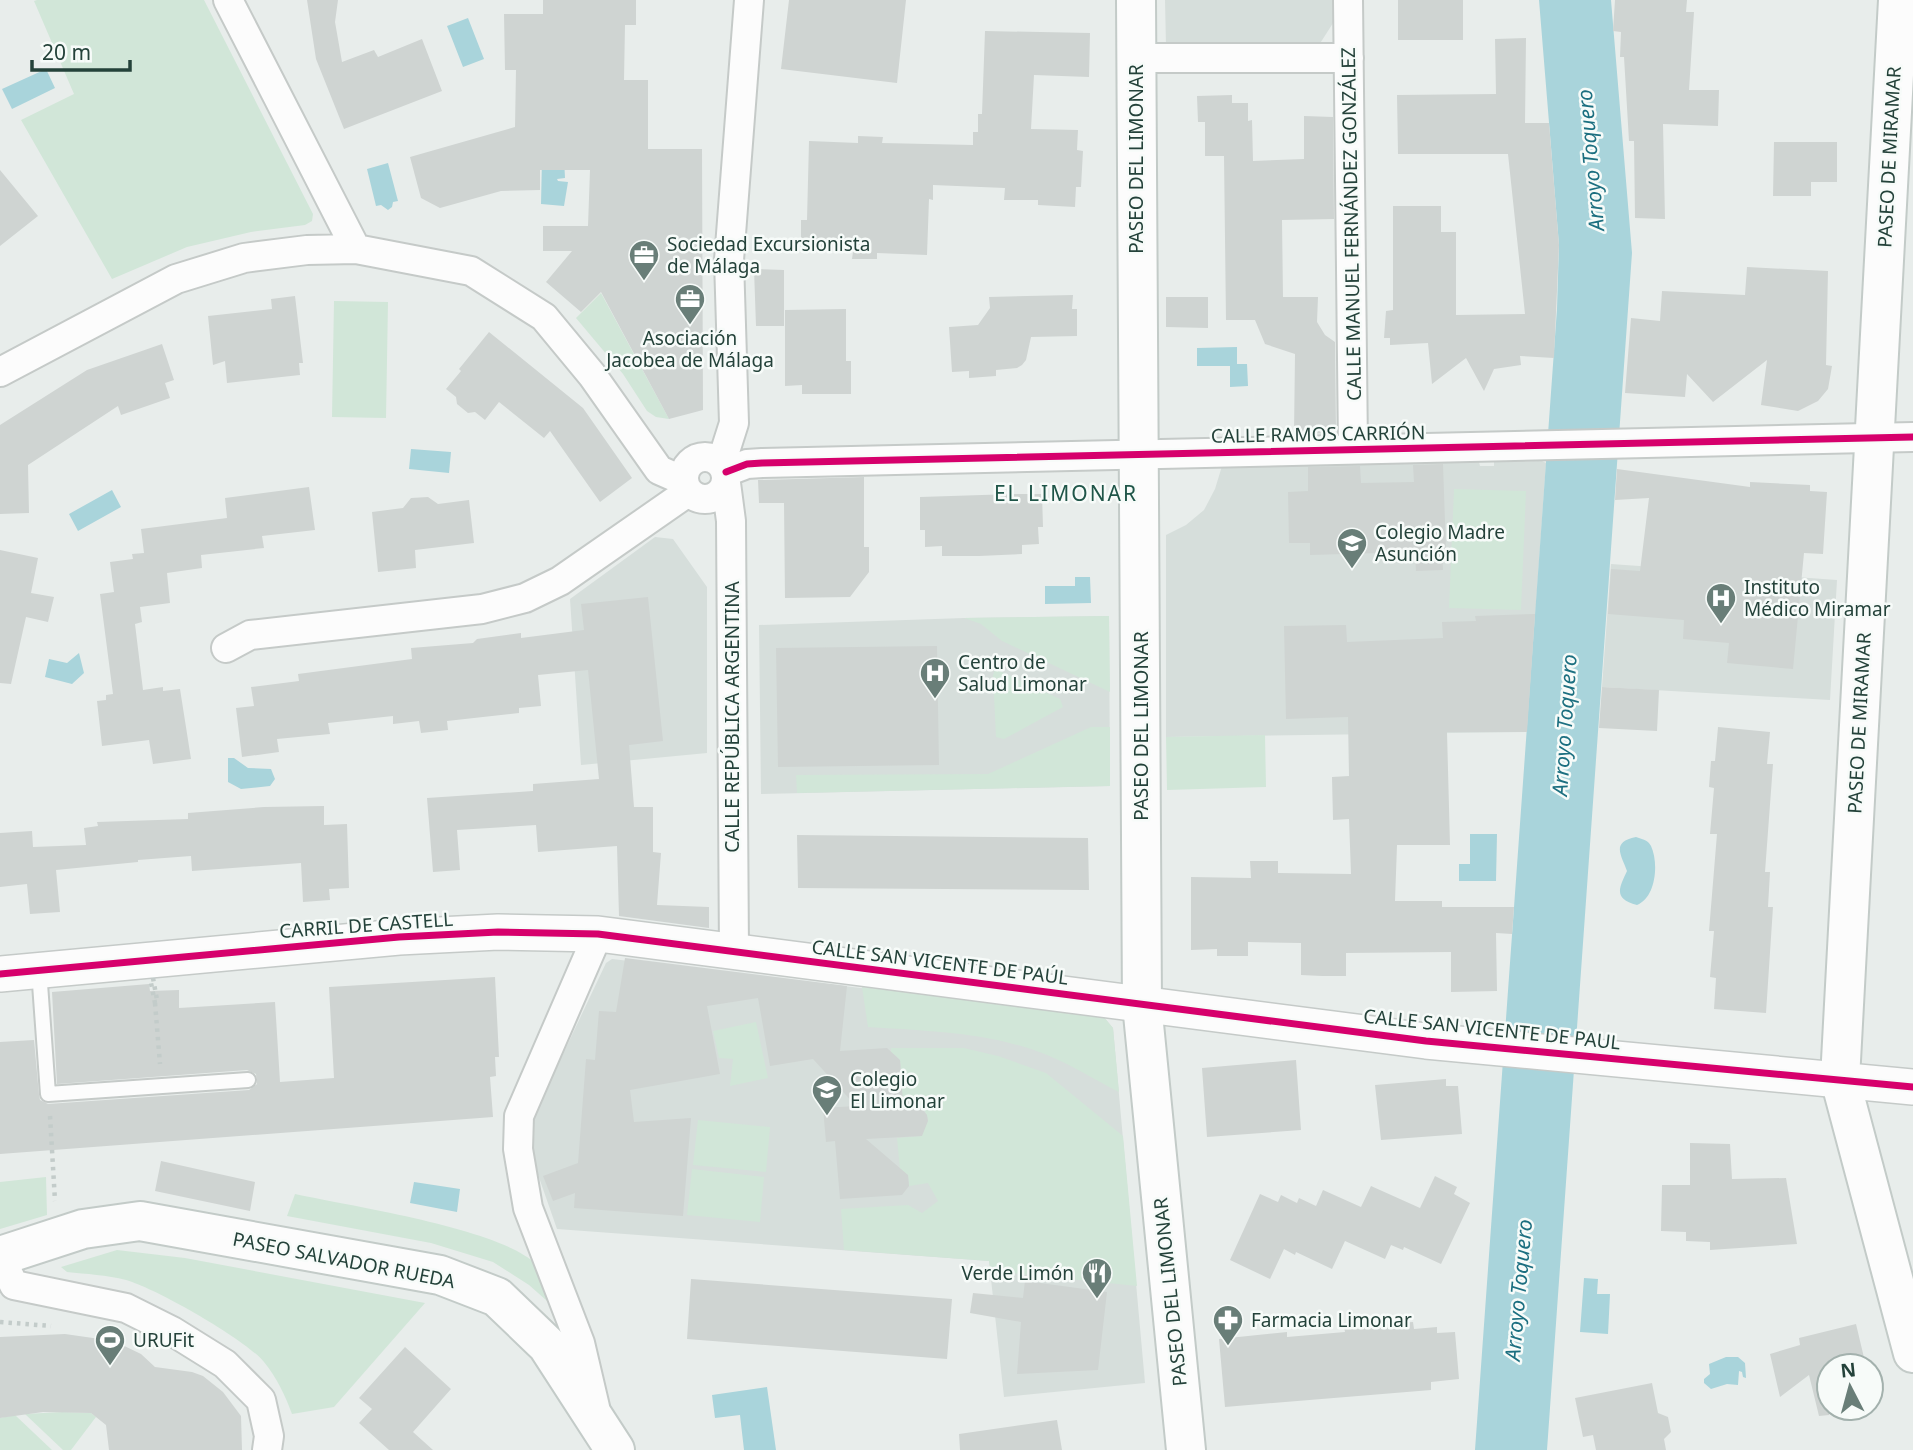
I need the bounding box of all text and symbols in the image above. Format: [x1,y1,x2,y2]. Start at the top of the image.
scale bar [32,28,130,72]
text: 20 m [42,38,91,66]
street label: CALLE MANUEL FERNÁNDEZ GONZÁLEZ [1335,47,1367,401]
street label: PASEO DEL LIMONAR [1123,64,1149,254]
street label: PASEO DE MIRAMAR [1871,65,1907,248]
water label: Arroyo Toquero [1570,88,1610,234]
place label: Sociedad Excursionista de Málaga [667,231,870,279]
office icon: Sociedad Excursionista de Málaga [627,238,661,282]
office icon: Asociación Jacobea de Málaga [673,282,707,326]
place label: Asociación Jacobea de Málaga [604,325,774,373]
street label: CALLE RAMOS CARRIÓN [1211,419,1425,449]
district label: EL LIMONAR [994,479,1138,507]
place label: Colegio Madre Asunción [1375,519,1505,567]
school or university icon: Colegio Madre Asunción [1335,526,1369,570]
place label: Instituto Médico Miramar [1744,574,1891,622]
street label: CALLE REPÚBLICA ARGENTINA [719,580,745,853]
hospital icon: Instituto Médico Miramar [1704,581,1738,625]
street label: PASEO DEL LIMONAR [1128,631,1154,821]
street label: PASEO DE MIRAMAR [1841,631,1877,814]
place label: Centro de Salud Limonar [958,649,1087,697]
water label: Arroyo Toquero [1545,653,1583,799]
hospital icon: Centro de Salud Limonar [918,656,952,700]
street label: CARRIL DE CASTELL [278,906,454,944]
street label: CALLE SAN VICENTE DE PAÚL [810,933,1070,991]
street label: CALLE SAN VICENTE DE PAUL [1362,1003,1622,1055]
place label: Colegio El Limonar [850,1066,945,1114]
school or university icon: Colegio El Limonar [810,1073,844,1117]
street label: PASEO DEL LIMONAR [1147,1196,1193,1388]
water label: Arroyo Toquero [1498,1218,1538,1364]
street label: PASEO SALVADOR RUEDA [231,1226,458,1294]
restaurant icon: Verde Limón [1080,1256,1114,1300]
place label: Verde Limón [962,1260,1074,1286]
pharmacy icon: Farmacia Limonar [1211,1303,1245,1347]
place label: Farmacia Limonar [1251,1307,1412,1333]
sports icon: URUFit [93,1323,127,1367]
place label: URUFit [133,1327,194,1353]
north arrow [1815,1352,1885,1422]
text: N [1839,1356,1857,1384]

